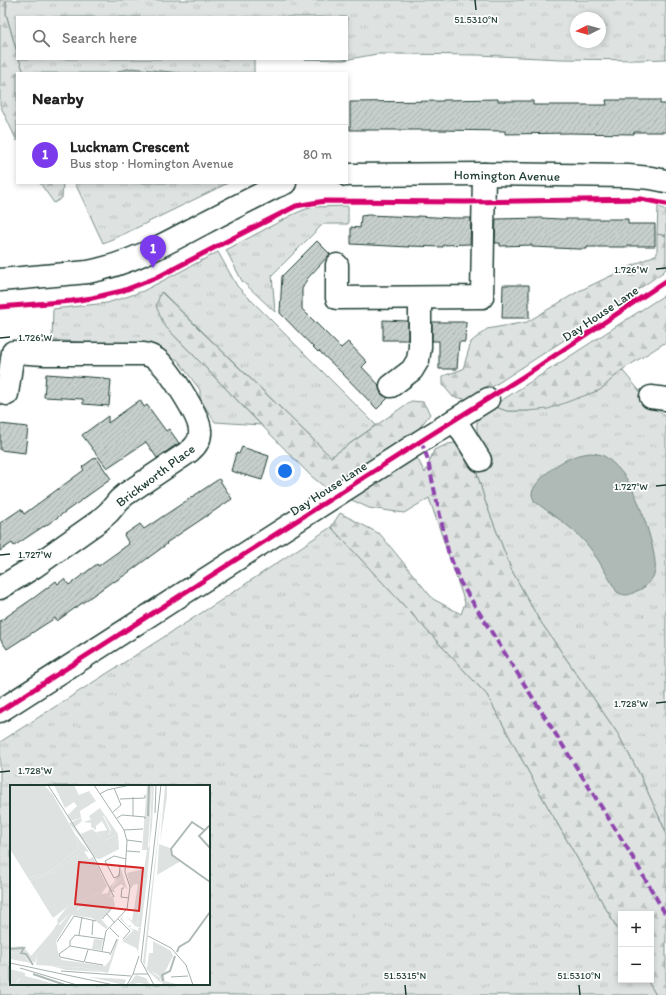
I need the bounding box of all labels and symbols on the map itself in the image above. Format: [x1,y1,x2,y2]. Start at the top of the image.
north arrow [570,12,606,48]
text: 51.5310°N [454,13,498,26]
street label: Homington Avenue [454,167,560,184]
pin: 1 [140,235,166,268]
text: 1.726°W [614,263,648,276]
street label: Day House Lane [559,282,641,344]
text: 1.726°W [18,331,52,344]
street label: Brickworth Place [113,441,198,510]
street label: Day House Lane [287,458,370,519]
your location [275,461,295,481]
text: 1.727°W [614,480,648,493]
text: 1.727°W [18,548,52,561]
text: 1.728°W [614,697,649,710]
text: 1.728°W [18,764,53,777]
inset map [10,785,210,985]
text: 51.5315°N [384,969,427,982]
text: 51.5310°N [557,969,601,982]

